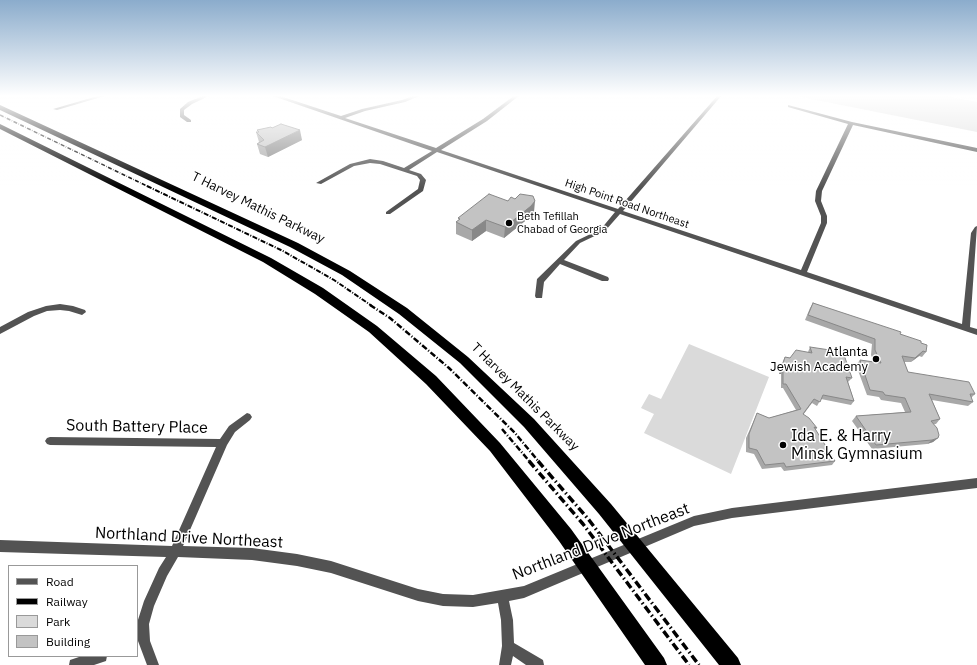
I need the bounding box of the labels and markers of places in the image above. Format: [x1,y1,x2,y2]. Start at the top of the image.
place label: Beth Tefillah Chabad of Georgia [517,210,607,236]
marker: Beth Tefillah Chabad of Georgia [504,218,514,228]
place label: Atlanta Jewish Academy [770,344,868,375]
marker: Atlanta Jewish Academy [871,354,881,364]
place label: Ida E. & Harry Minsk Gymnasium [791,426,923,464]
marker: Ida E. & Harry Minsk Gymnasium [778,440,788,450]

